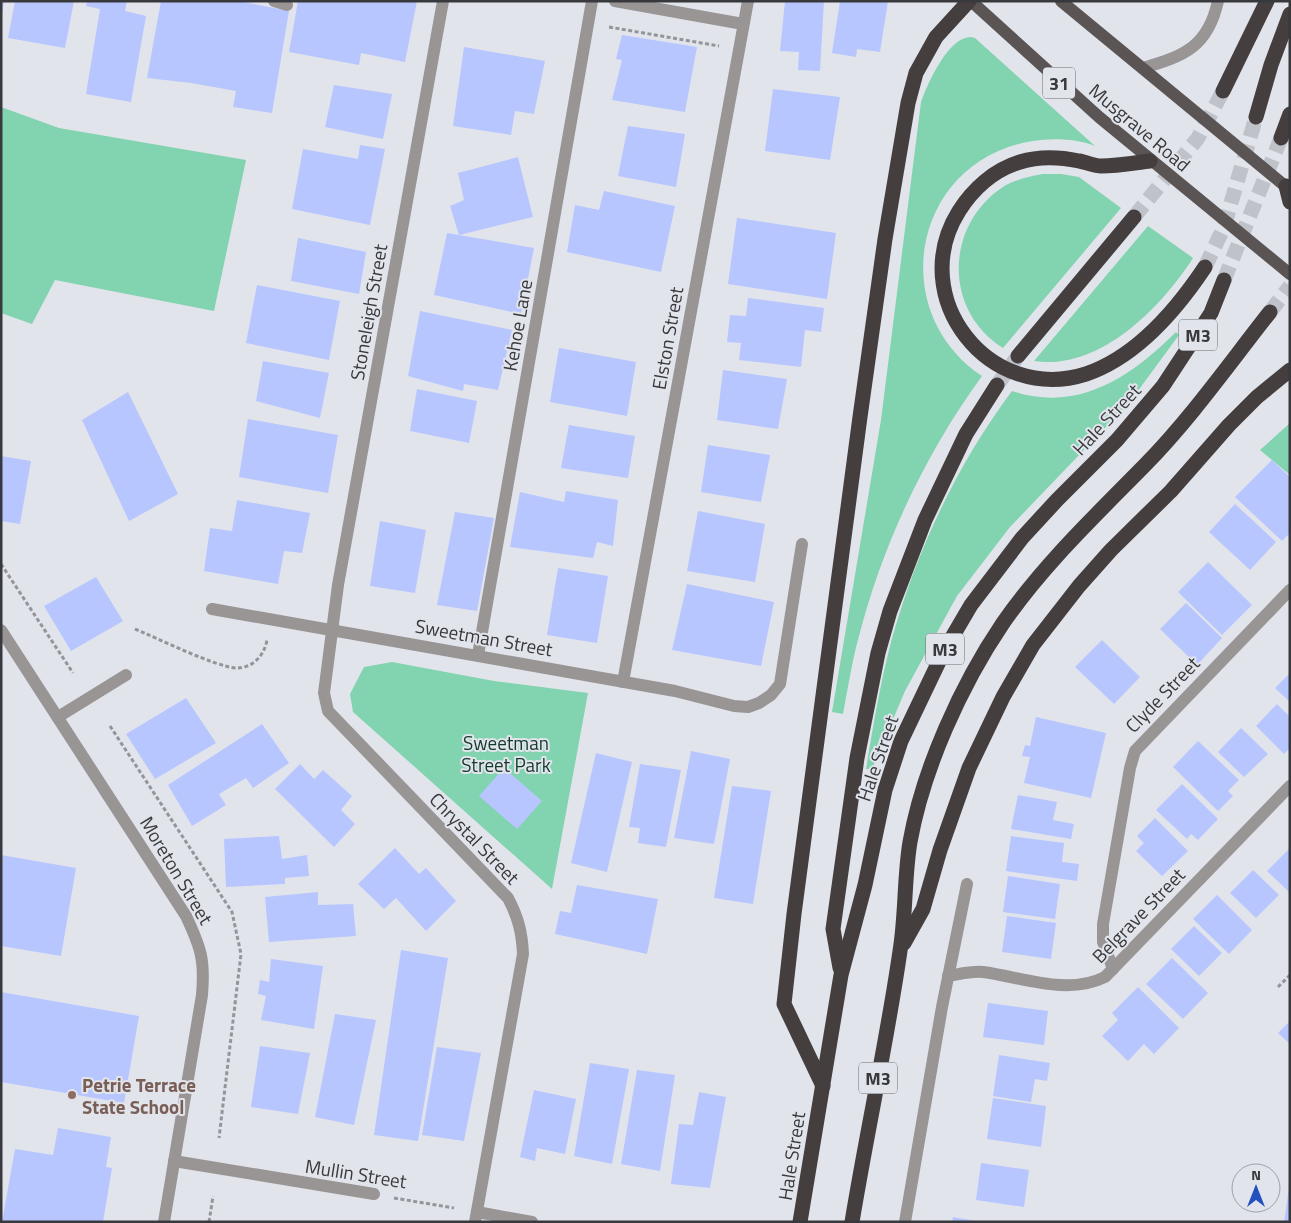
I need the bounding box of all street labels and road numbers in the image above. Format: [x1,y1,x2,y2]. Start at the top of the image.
road number: 31 [1043,68,1075,99]
street label: Musgrave Road [1083,76,1197,178]
street label: Stoneleigh Street [342,241,394,382]
street label: Kehoe Lane [495,277,539,373]
street label: Elston Street [644,284,690,392]
road number: M3 [1179,320,1217,350]
street label: Hale Street [1065,376,1147,462]
street label: Sweetman Street [413,611,555,663]
road number: M3 [926,634,964,664]
street label: Clyde Street [1118,649,1206,739]
street label: Hale Street [849,711,905,805]
street label: Chrystal Street [423,785,527,891]
street label: Moreton Street [133,810,221,930]
street label: Belgrave Street [1085,860,1191,969]
road number: M3 [859,1062,897,1094]
street label: Hale Street [770,1109,812,1202]
street label: Mullin Street [303,1151,409,1195]

